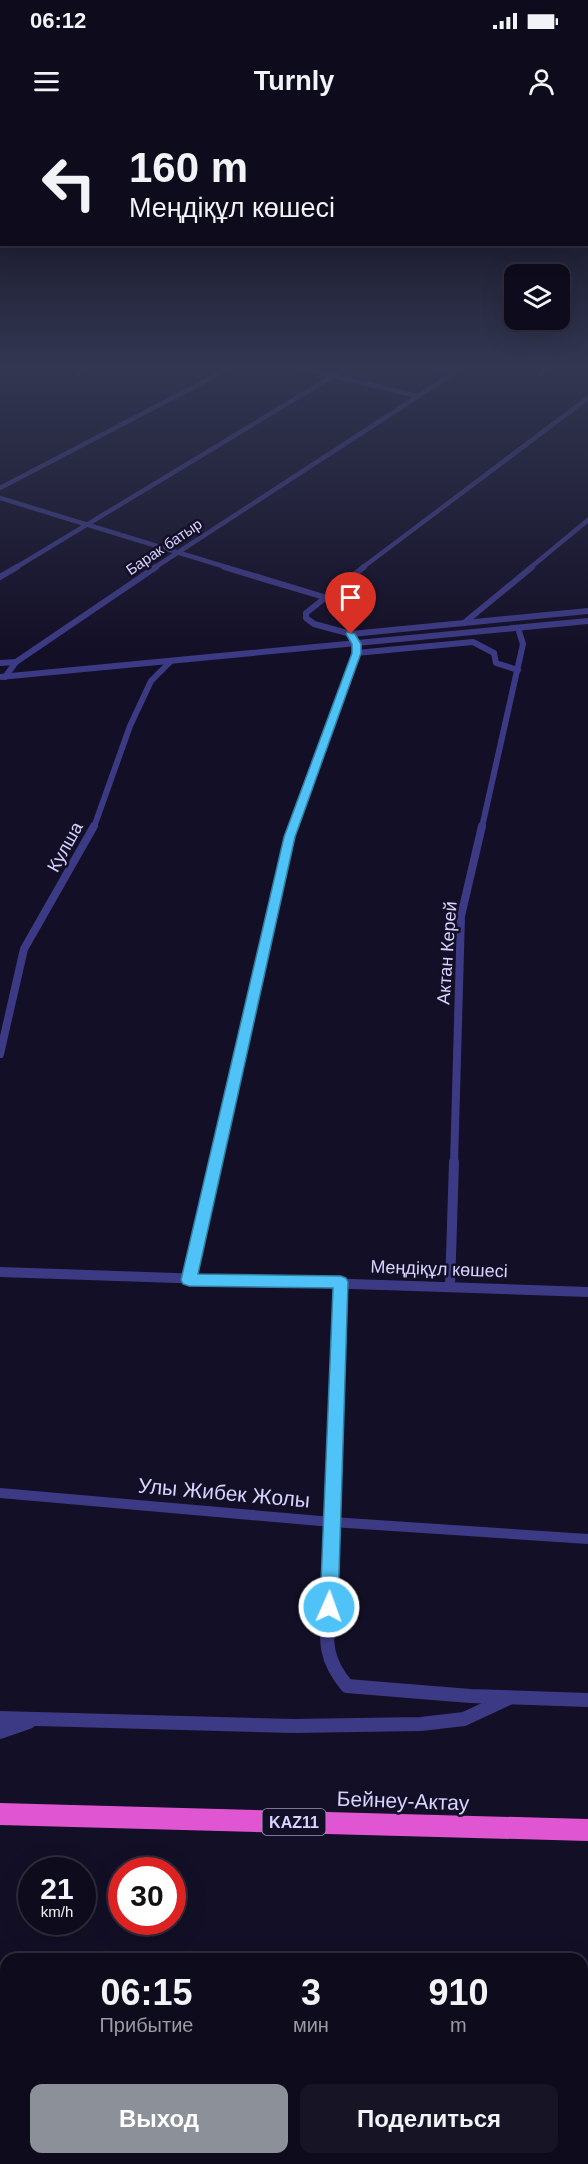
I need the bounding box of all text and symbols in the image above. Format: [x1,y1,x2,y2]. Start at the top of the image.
text: 06:12 [30,8,86,33]
icon: menu [30,65,63,98]
icon: person [525,65,558,98]
text: Turnly [254,66,334,96]
icon: left [30,144,108,222]
text: 160 m [129,144,248,191]
text: Меңдіқұл көшесі [129,193,335,223]
map controls [504,264,570,330]
button: layers [504,264,570,330]
street label: Барак батыр [123,515,205,578]
pin [325,572,376,634]
icon: arrive [334,581,367,614]
street label: Кулша [43,818,87,875]
street label: Актан Керей [433,901,461,1005]
street label: Меңдіқұл көшесі [370,1257,508,1281]
street label: Улы Жибек Жолы [137,1474,311,1511]
position arrow [297,1575,361,1639]
street label: Бейнеу-Актау [336,1787,470,1814]
road number: KAZ11 [262,1809,326,1835]
speed limit sign: 30 [108,1857,186,1935]
text: 21 [40,1872,74,1905]
text: km/h [41,1903,73,1920]
text: 06:15 [100,1972,193,2013]
text: 3 [301,1972,321,2013]
text: 910 [428,1972,488,2013]
text: Прибытие [99,2014,193,2036]
text: мин [293,2014,329,2036]
text: m [450,2014,467,2036]
button: Выход [30,2084,288,2153]
button: Поделиться [300,2084,558,2153]

